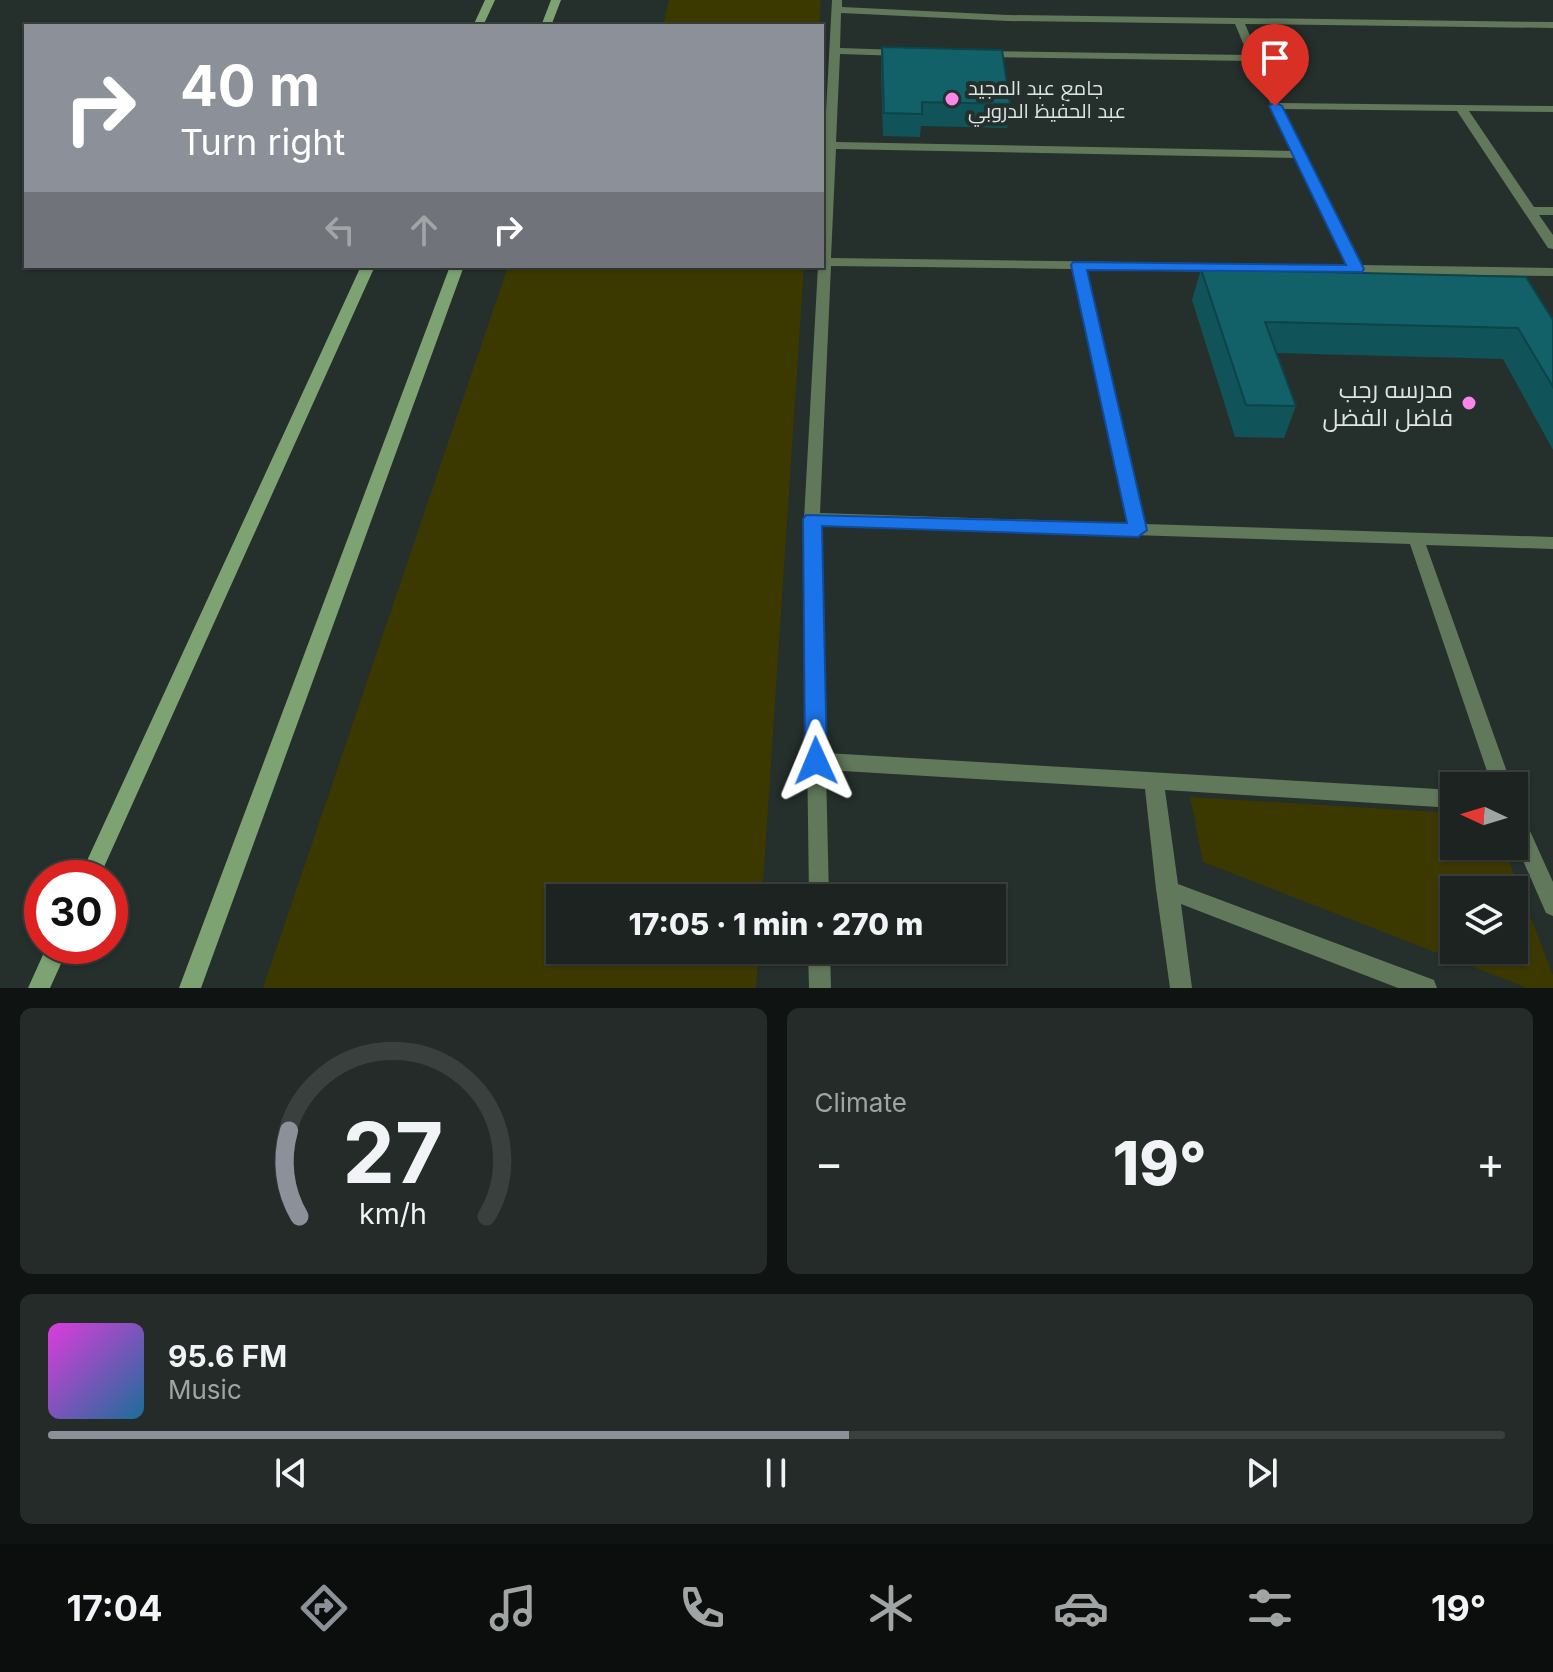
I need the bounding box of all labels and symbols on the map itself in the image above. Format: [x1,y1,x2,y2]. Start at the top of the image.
pin [1241,24,1309,106]
place label: جامع عبد المجيد عبد الحفيظ الدروبي [968,76,1126,127]
marker: جامع عبد المجيد عبد الحفيظ الدروبي [943,90,961,108]
place label: مدرسه رجب فاضل الفضل [1323,375,1453,432]
marker: مدرسه رجب فاضل الفضل [1460,394,1478,412]
position arrow [774,719,858,803]
north arrow [1440,772,1528,860]
speed limit sign: 30 [24,860,128,964]

